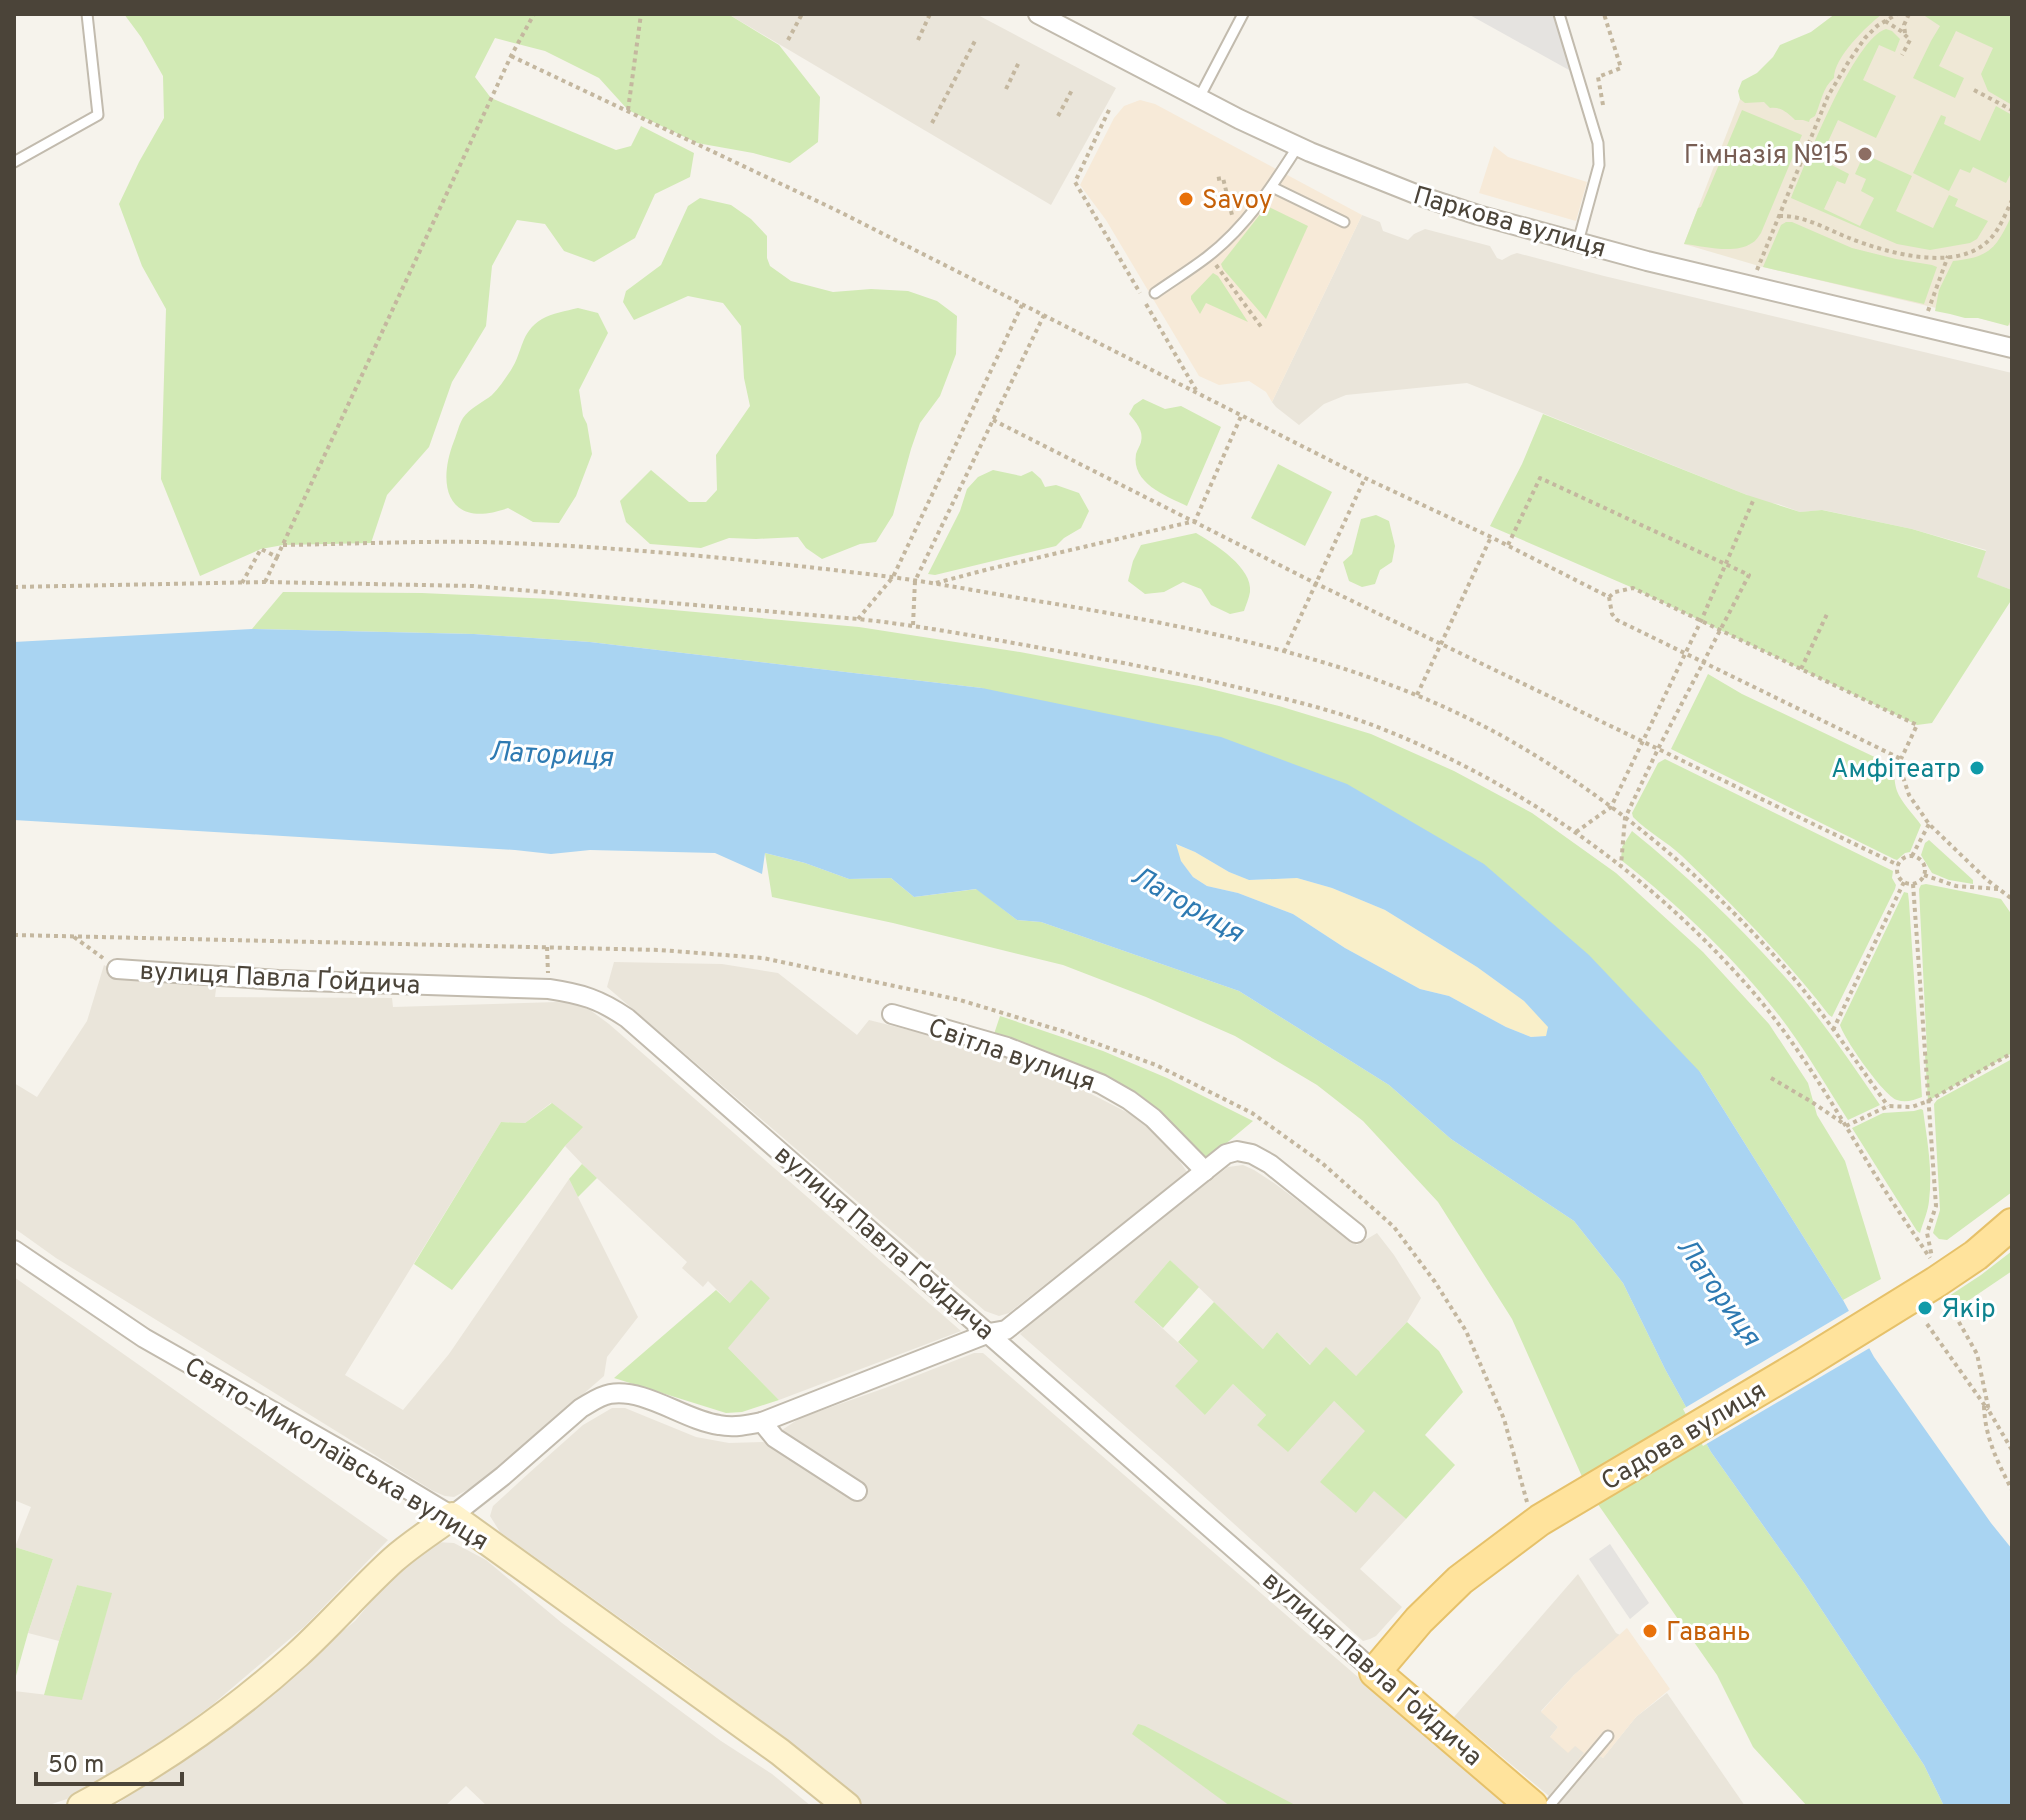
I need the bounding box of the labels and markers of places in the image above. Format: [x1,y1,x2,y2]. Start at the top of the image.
place label: Гімназія №15 [1684,140,1849,173]
marker: Гімназія №15 [1856,145,1874,163]
place label: Savoy [1202,185,1273,218]
marker: Savoy [1177,190,1195,208]
place label: Амфітеатр [1831,754,1961,787]
marker: Амфітеатр [1968,759,1986,777]
place label: Якір [1941,1294,1996,1327]
marker: Якір [1916,1299,1934,1317]
place label: Гавань [1666,1617,1751,1650]
marker: Гавань [1641,1622,1659,1640]

